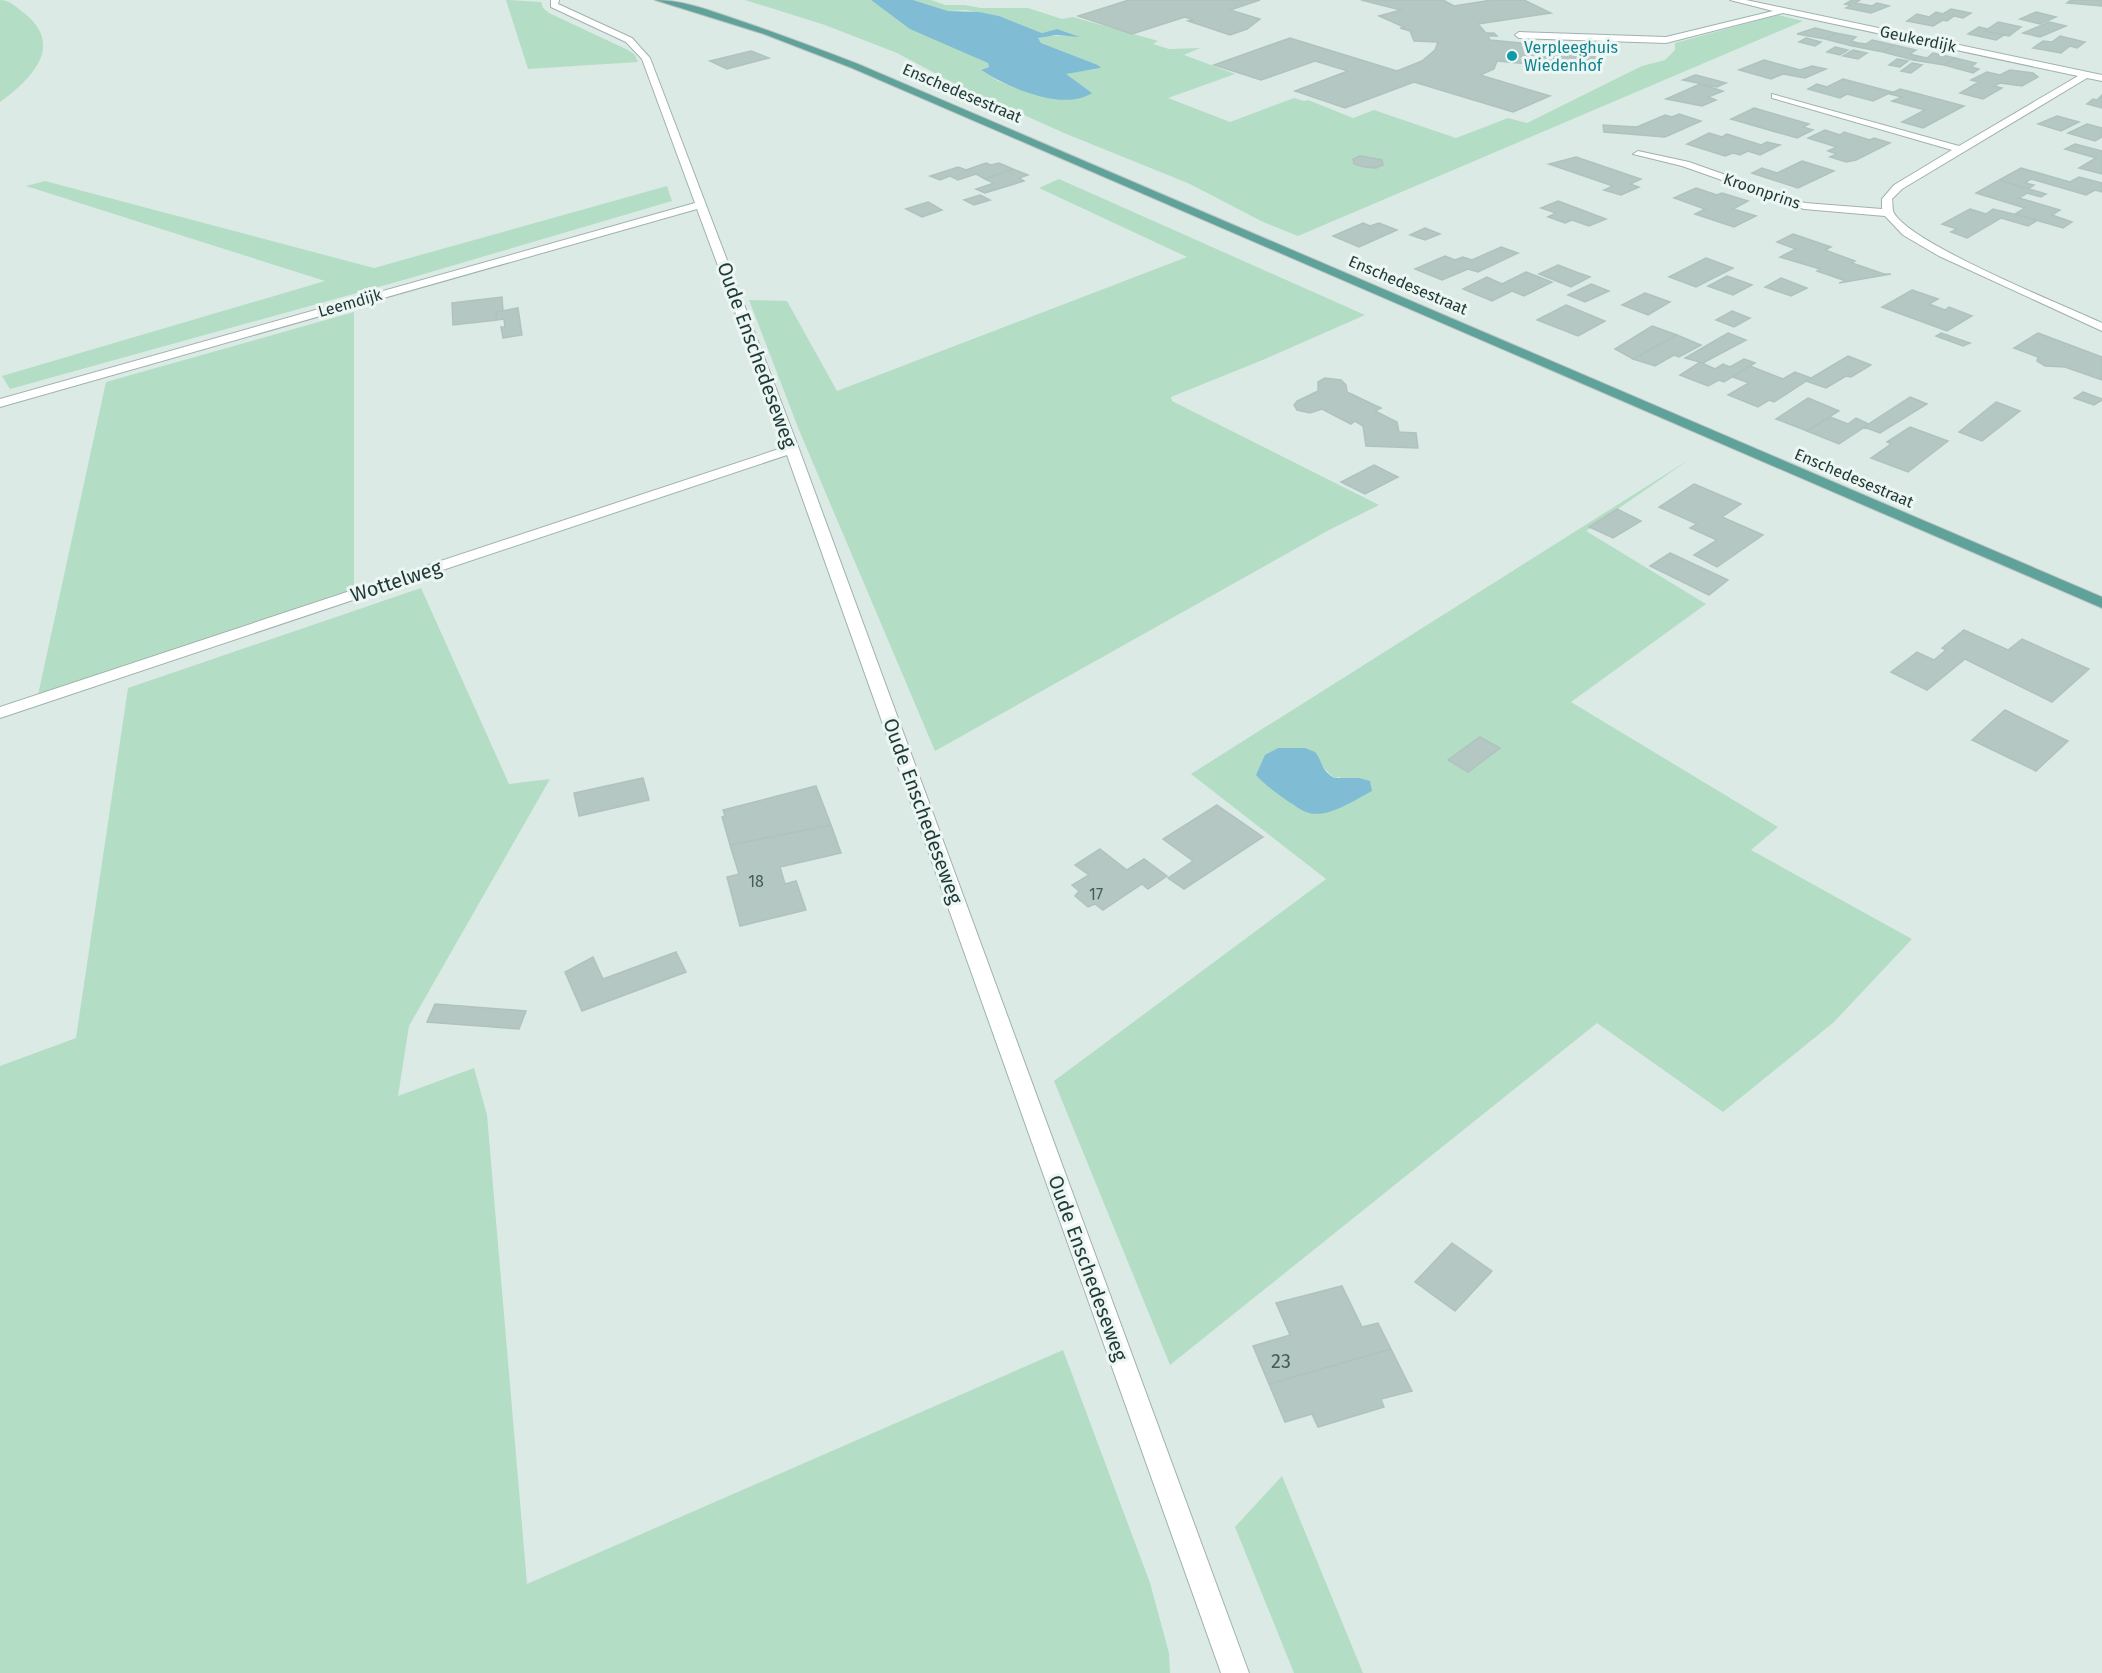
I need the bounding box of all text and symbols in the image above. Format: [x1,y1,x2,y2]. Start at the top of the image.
street label: Geukerdijk [1878,22,1959,56]
place label: Verpleeghuis Wiedenhof [1524,38,1618,75]
marker: Verpleeghuis Wiedenhof [1505,49,1519,63]
street label: Enschedesestraat [900,59,1025,127]
street label: Kroonprins [1721,169,1803,213]
street label: Enschedesestraat [1346,251,1471,319]
street label: Oude Enschedeseweg [712,259,802,452]
street label: Leemdijk [316,285,385,321]
street label: Enschedesestraat [1792,444,1917,512]
street label: Wottelweg [347,555,445,607]
street label: Oude Enschedeseweg [878,715,968,908]
house number: 18 [748,872,764,891]
house number: 17 [1089,885,1103,904]
street label: Oude Enschedeseweg [1043,1172,1133,1365]
house number: 23 [1271,1349,1291,1373]

